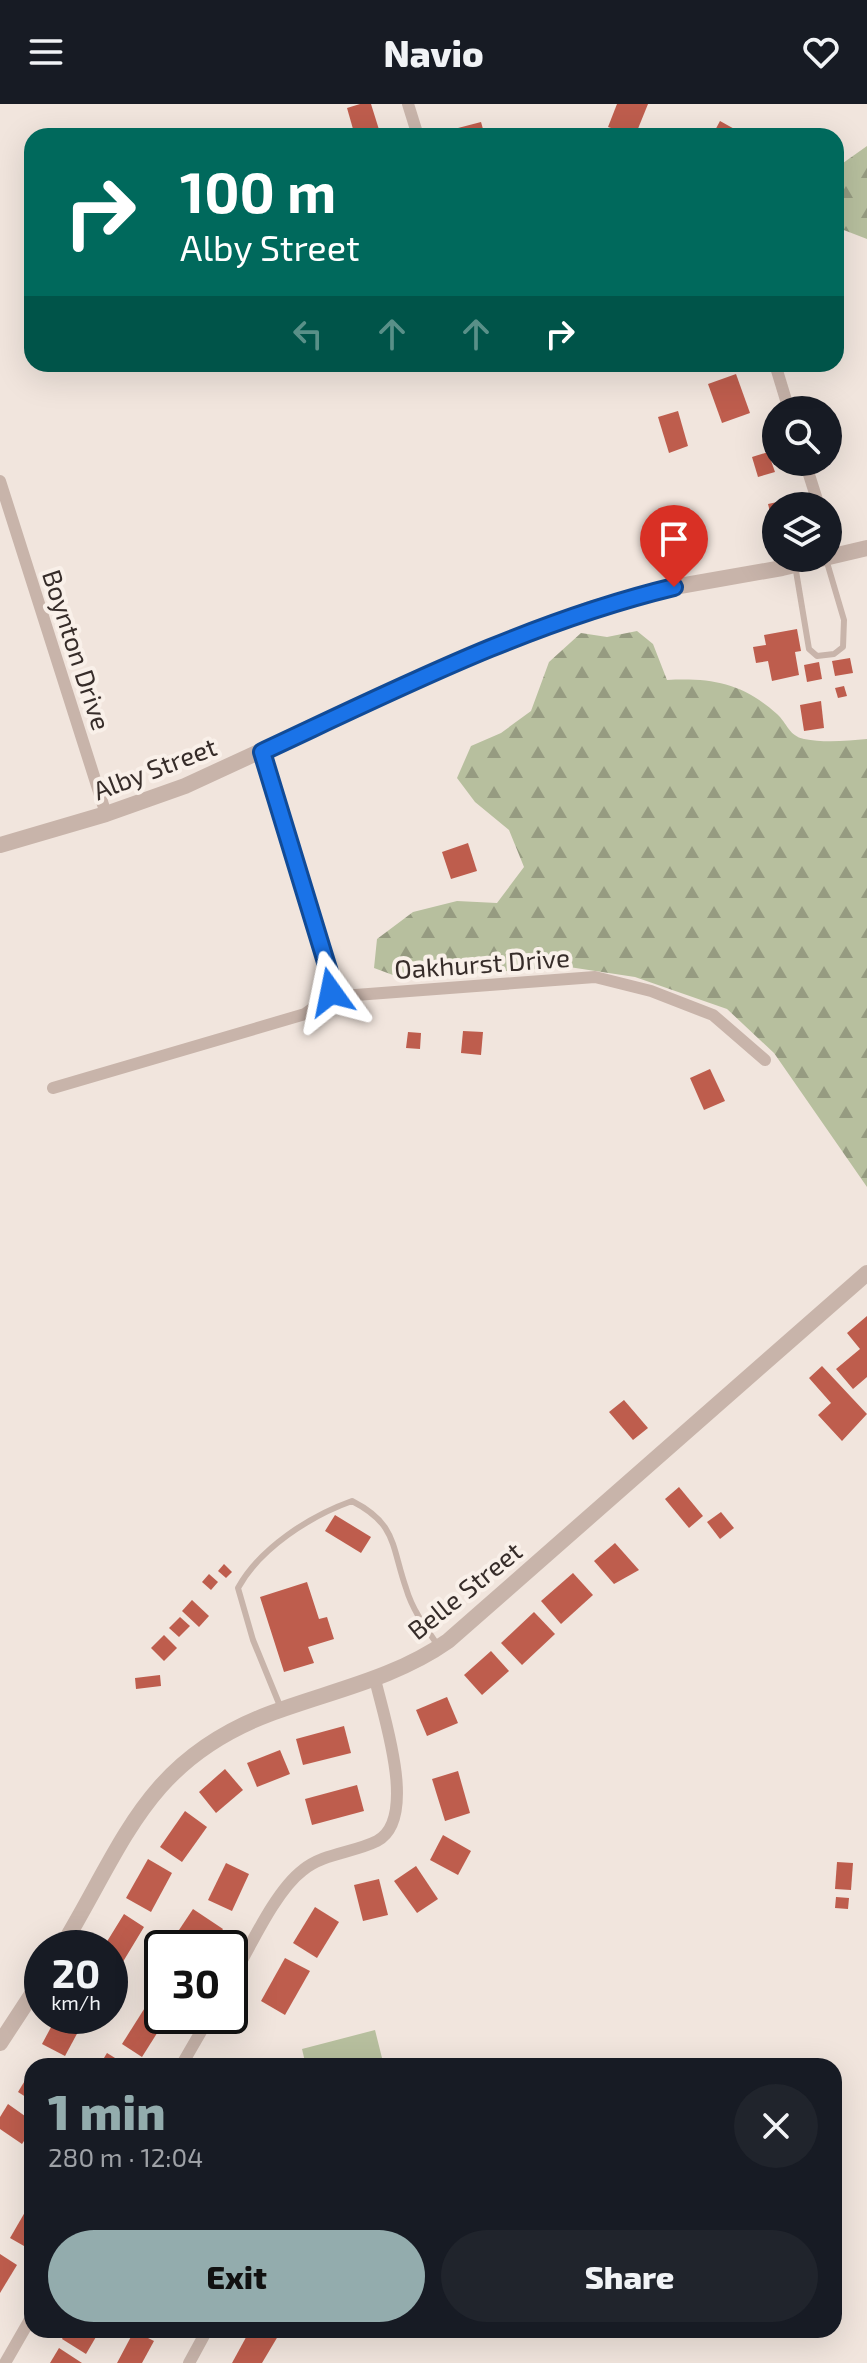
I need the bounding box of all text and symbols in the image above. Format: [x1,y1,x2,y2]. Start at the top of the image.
icon: menu [24,30,68,74]
icon: heart [799,30,843,74]
text: Navio [383,31,484,74]
text: 100 m [180,157,336,224]
icon: right [48,160,152,264]
text: Alby Street [180,225,360,268]
icon: left [286,312,330,356]
icon: ahead [370,312,414,356]
icon: ahead [454,312,498,356]
icon: right [538,312,582,356]
map controls [762,396,842,572]
button: search [762,396,842,476]
button: layers [762,492,842,572]
pin [640,505,708,587]
icon: arrive [652,517,696,561]
street label: Boynton Drive [37,565,118,734]
street label: Alby Street [88,730,221,805]
street label: Oakhurst Drive [393,941,571,984]
position arrow [289,950,373,1034]
street label: Belle Street [401,1534,527,1645]
speed limit sign: 30 [144,1930,248,2034]
text: 20 [52,1948,100,1996]
text: km/h [51,1990,101,2014]
text: 1 min [48,2082,166,2140]
button: close [734,2084,818,2168]
text: 280 m · 12:04 [48,2141,203,2172]
button: Exit [48,2230,425,2322]
button: Share [441,2230,818,2322]

